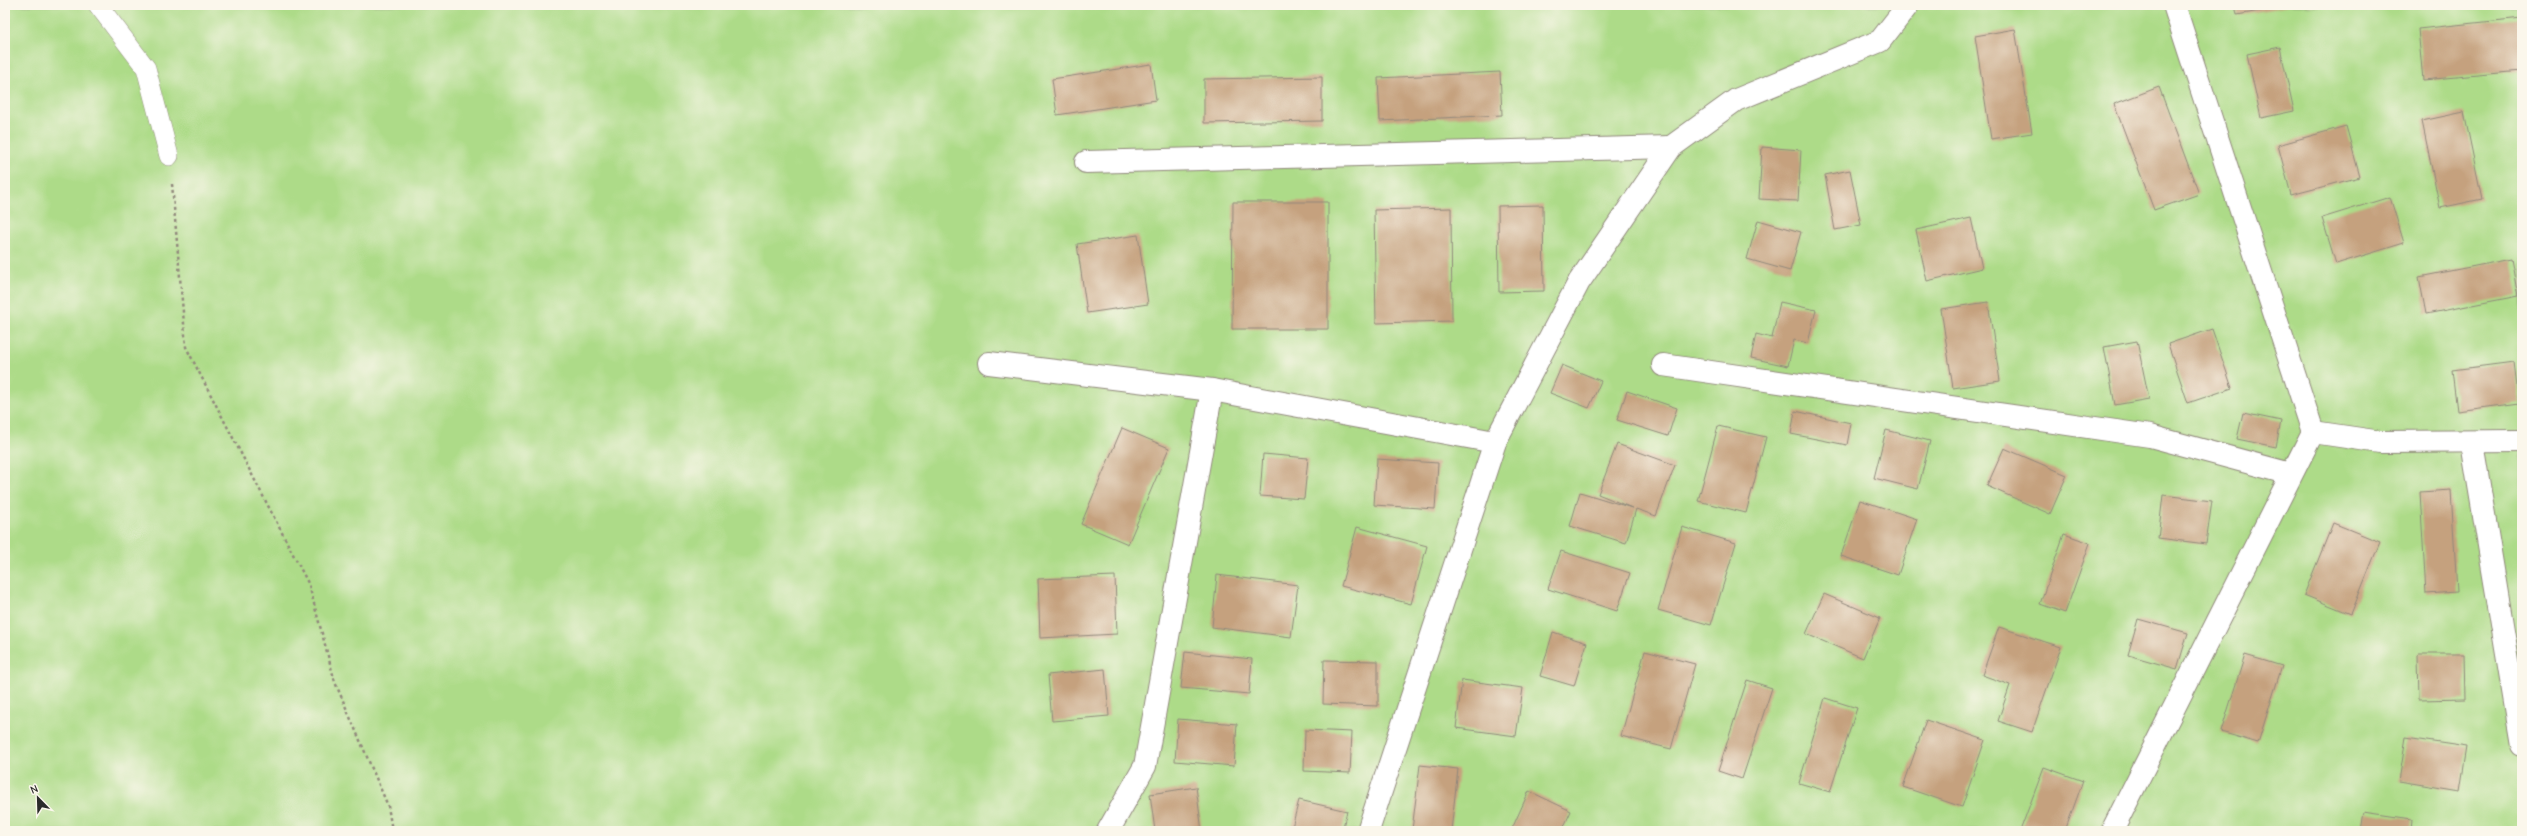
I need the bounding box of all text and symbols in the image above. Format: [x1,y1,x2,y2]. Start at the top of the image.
north arrow [18,778,58,818]
text: N [28,782,40,797]

